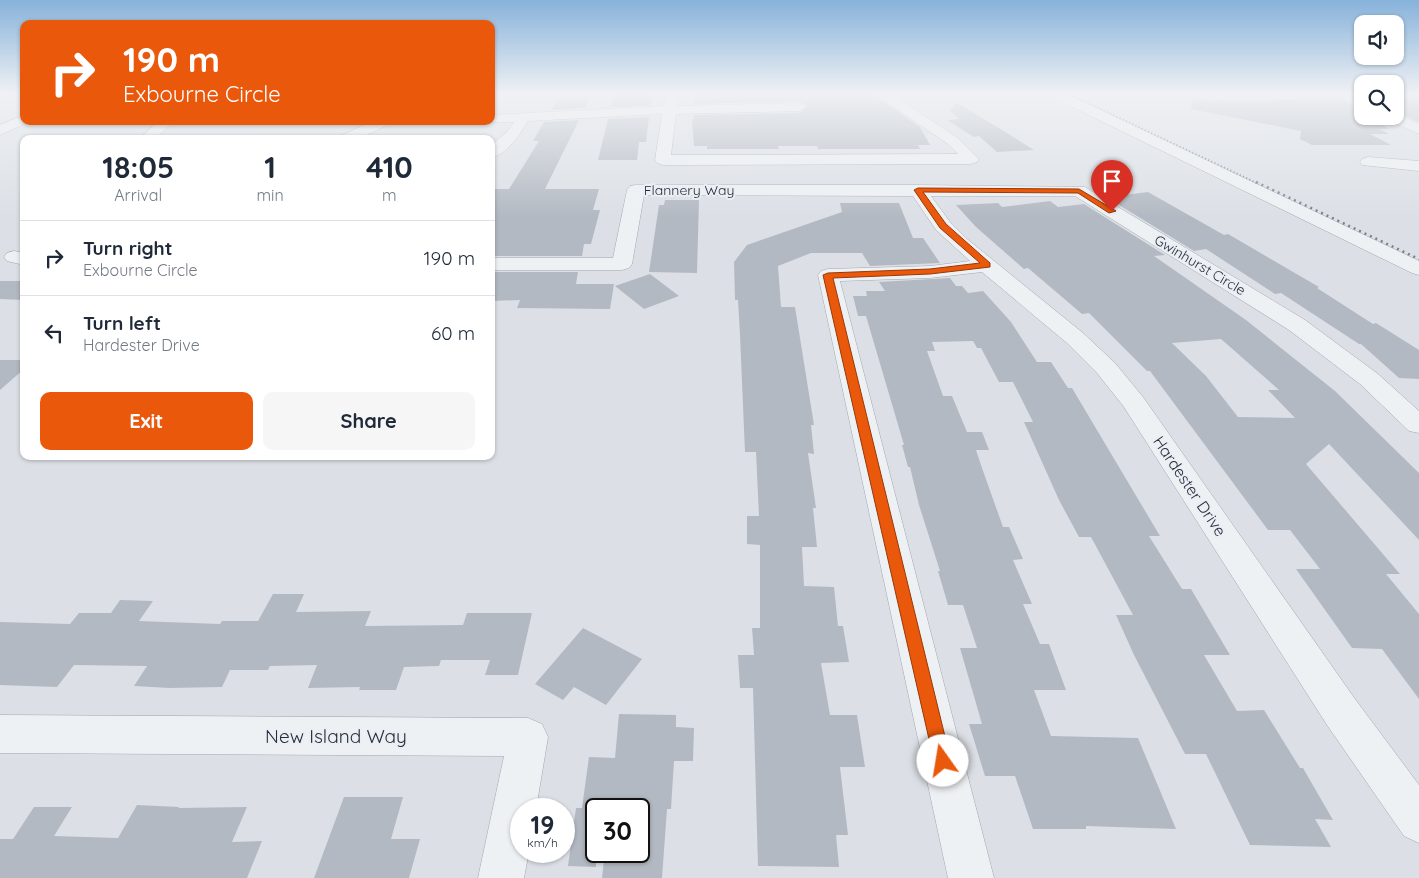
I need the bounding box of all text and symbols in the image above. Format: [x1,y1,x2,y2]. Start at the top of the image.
map controls [1354,15,1404,125]
button: sound [1354,15,1404,65]
text: 190 m [123,37,220,81]
icon: right [40,40,105,105]
button: search [1354,75,1404,125]
text: Exbourne Circle [123,80,281,108]
text: 18:05 [102,148,174,186]
text: 1 [264,148,276,186]
text: 410 [366,148,413,186]
pin [1091,160,1133,211]
icon: arrive [1098,167,1126,195]
street label: Flannery Way [644,181,734,199]
text: Arrival [114,185,162,205]
text: min [256,185,284,205]
text: m [382,185,397,205]
street label: Gwinhurst Circle [1151,231,1249,299]
text: Turn right [83,236,172,260]
icon: right [40,244,68,272]
text: 190 m [424,246,475,270]
text: Exbourne Circle [83,260,198,280]
text: Turn left [83,311,161,335]
icon: left [40,319,68,347]
text: 60 m [431,321,475,345]
text: Hardester Drive [83,335,200,355]
button: Exit [40,392,253,450]
button: Share [263,392,475,450]
street label: Hardester Drive [1149,432,1231,540]
street label: New Island Way [265,724,407,748]
position arrow [916,734,968,786]
speed limit sign: 30 [585,798,650,863]
text: 19 [531,809,554,840]
text: km/h [527,835,558,850]

